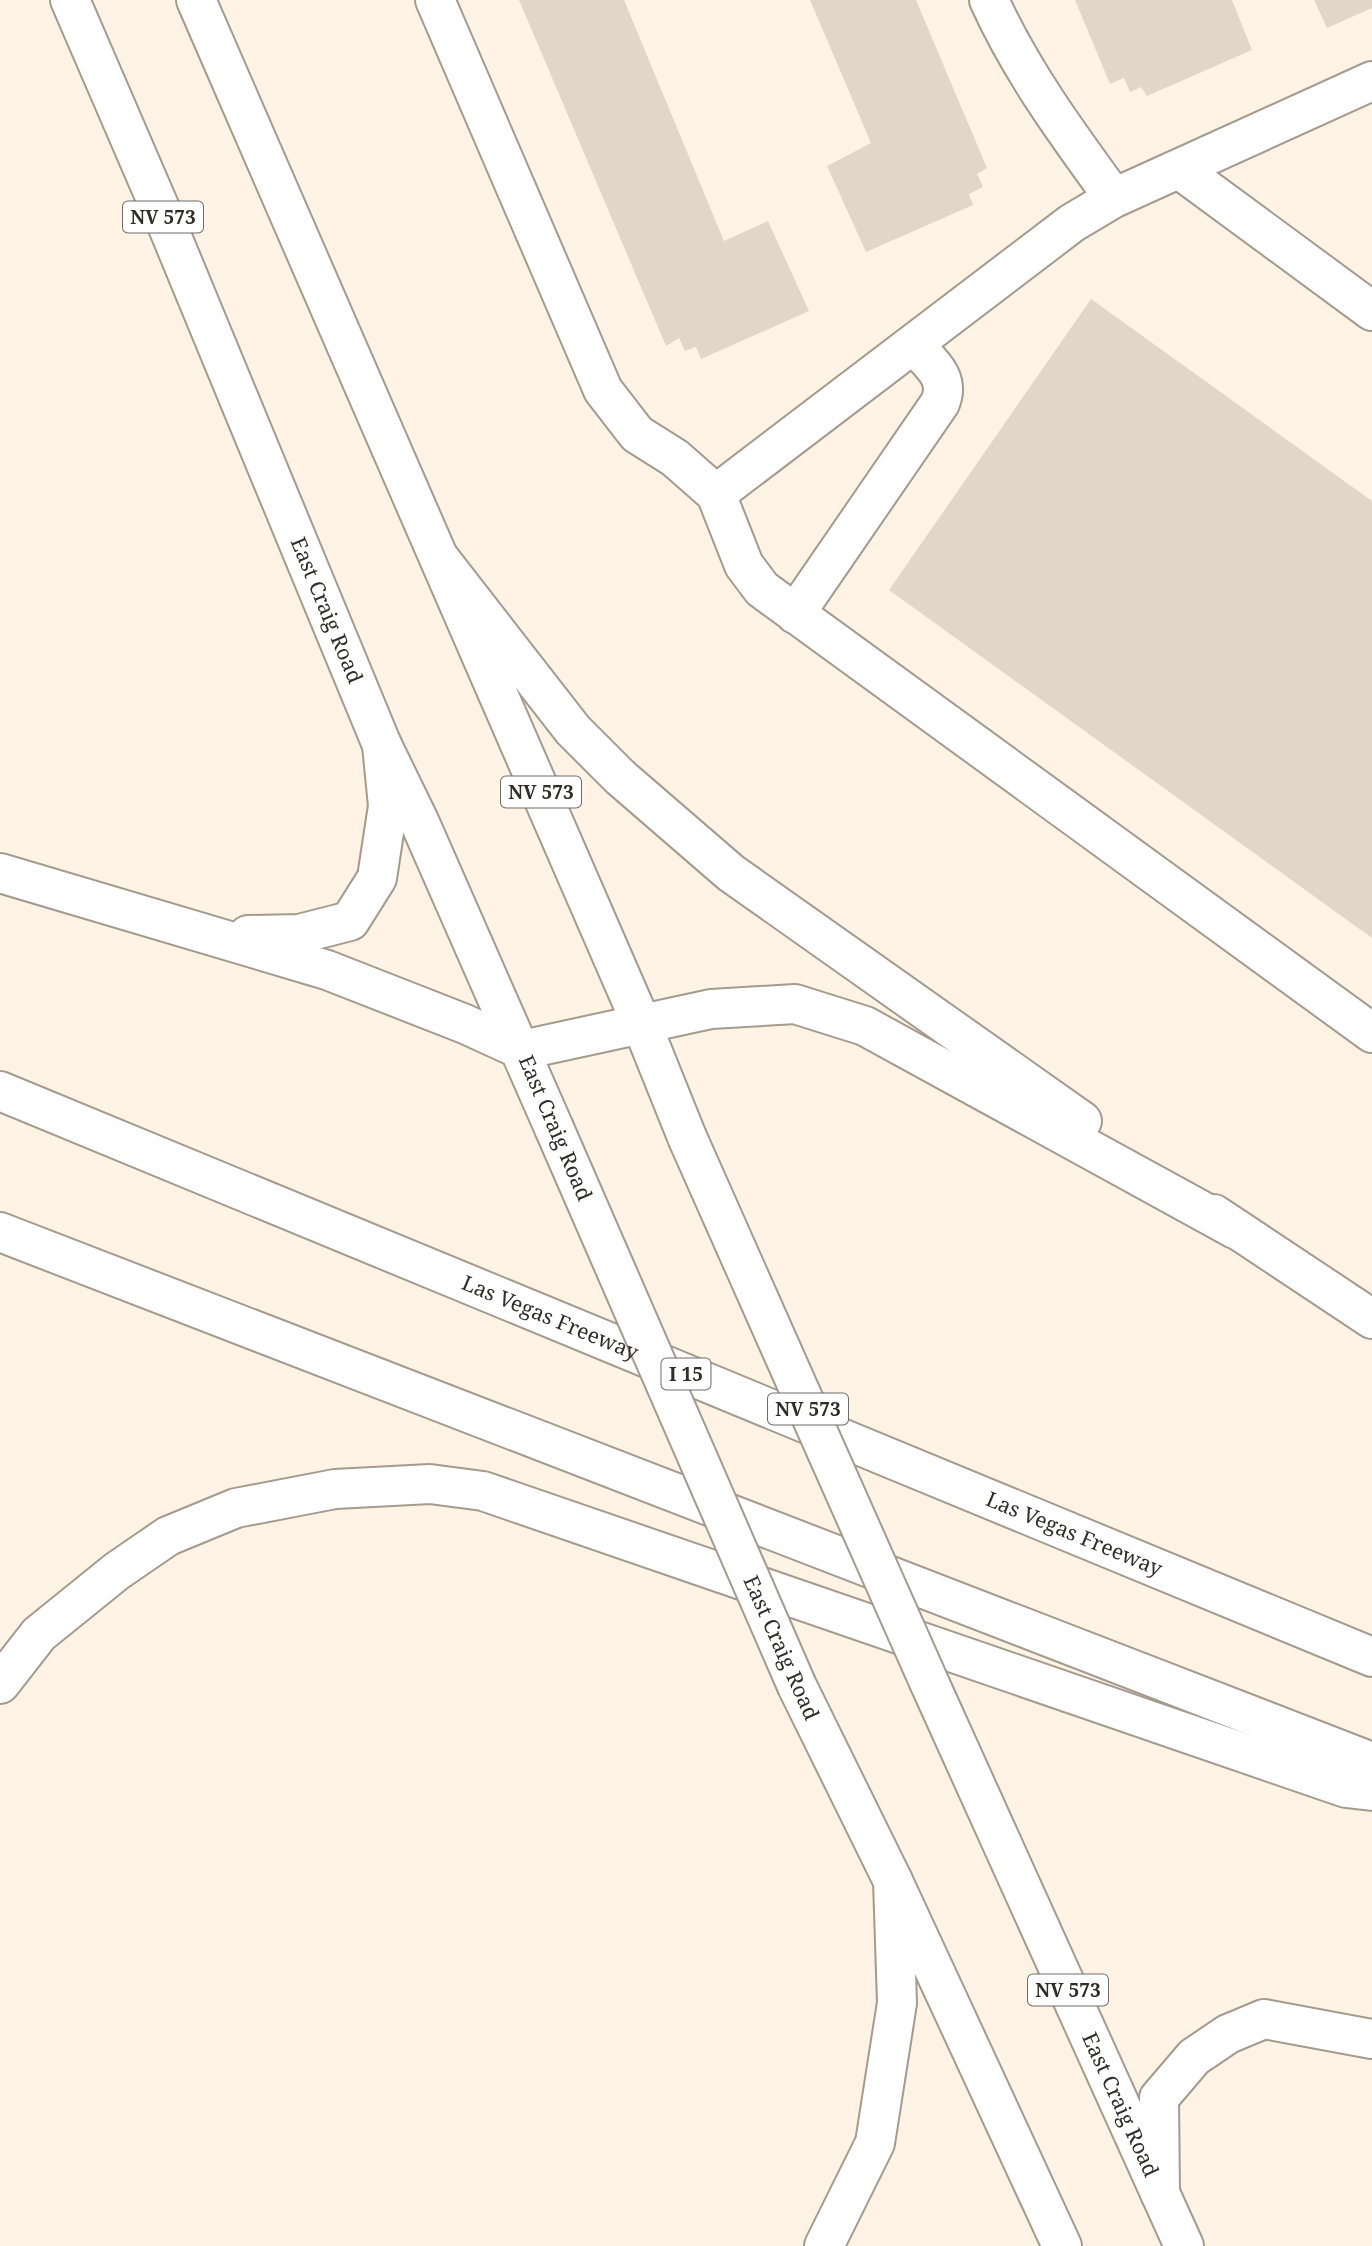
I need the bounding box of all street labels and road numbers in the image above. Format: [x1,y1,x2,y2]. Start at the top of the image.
road number: NV 573 [123,202,203,232]
street label: East Craig Road [285,533,370,687]
road number: NV 573 [501,776,581,807]
street label: East Craig Road [513,1051,599,1205]
street label: Las Vegas Freeway [458,1268,643,1366]
road number: I 15 [662,1358,710,1390]
road number: NV 573 [768,1394,848,1424]
street label: Las Vegas Freeway [982,1484,1167,1582]
street label: East Craig Road [737,1571,826,1724]
road number: NV 573 [1028,1974,1108,2006]
street label: East Craig Road [1076,2028,1166,2181]

